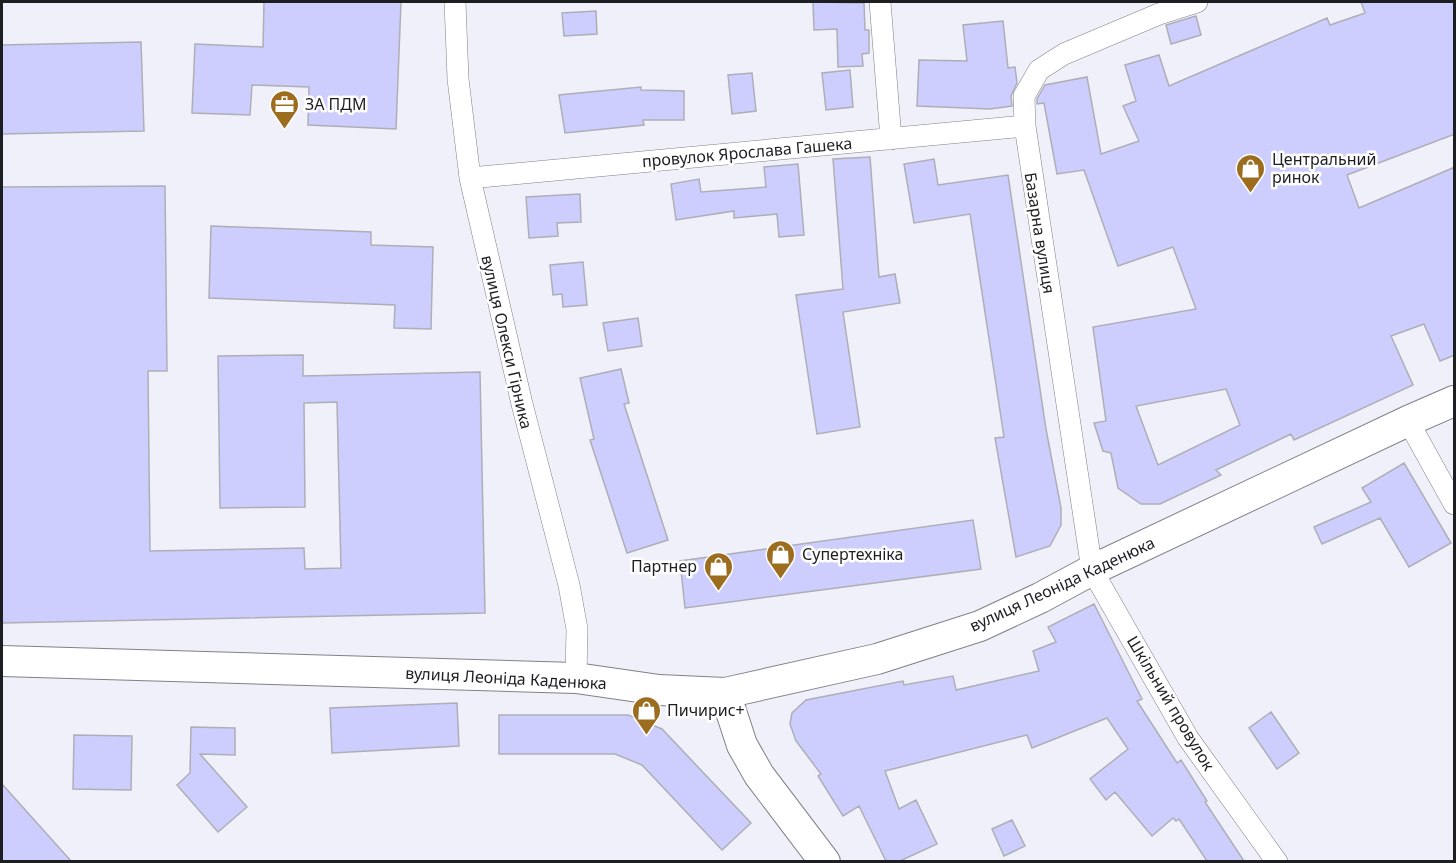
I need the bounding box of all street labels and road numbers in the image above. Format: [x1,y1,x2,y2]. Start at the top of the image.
street label: провулок Ярослава Гашека [641,132,853,172]
street label: Базарна вулиця [1020,171,1060,295]
street label: вулиця Олекси Гірника [476,253,538,431]
street label: вулиця Леоніда Каденюка [966,531,1158,637]
street label: Шкільний провулок [1122,631,1220,775]
street label: вулиця Леоніда Каденюка [405,662,607,694]

